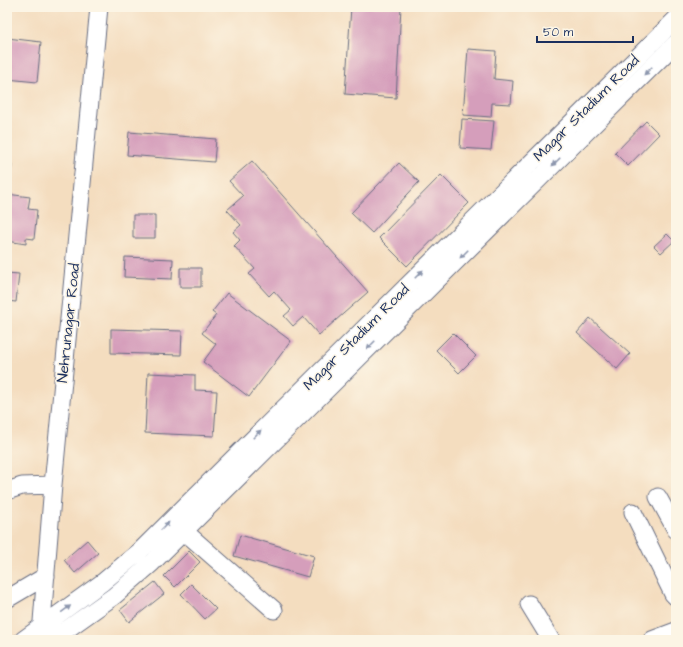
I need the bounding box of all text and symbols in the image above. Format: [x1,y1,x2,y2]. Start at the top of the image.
scale bar [537,18,633,44]
text: 50 m [543,24,574,41]
street label: Magar Stadium Road [528,50,645,167]
one-way arrow [643,66,653,76]
one-way arrow [551,157,561,167]
one-way arrow [459,249,469,259]
street label: Nehrunagar Road [52,262,86,384]
one-way arrow [414,269,424,278]
street label: Magar Stadium Road [298,279,415,396]
one-way arrow [367,341,376,350]
one-way arrow [252,429,262,439]
one-way arrow [160,521,170,531]
one-way arrow [60,605,71,613]

